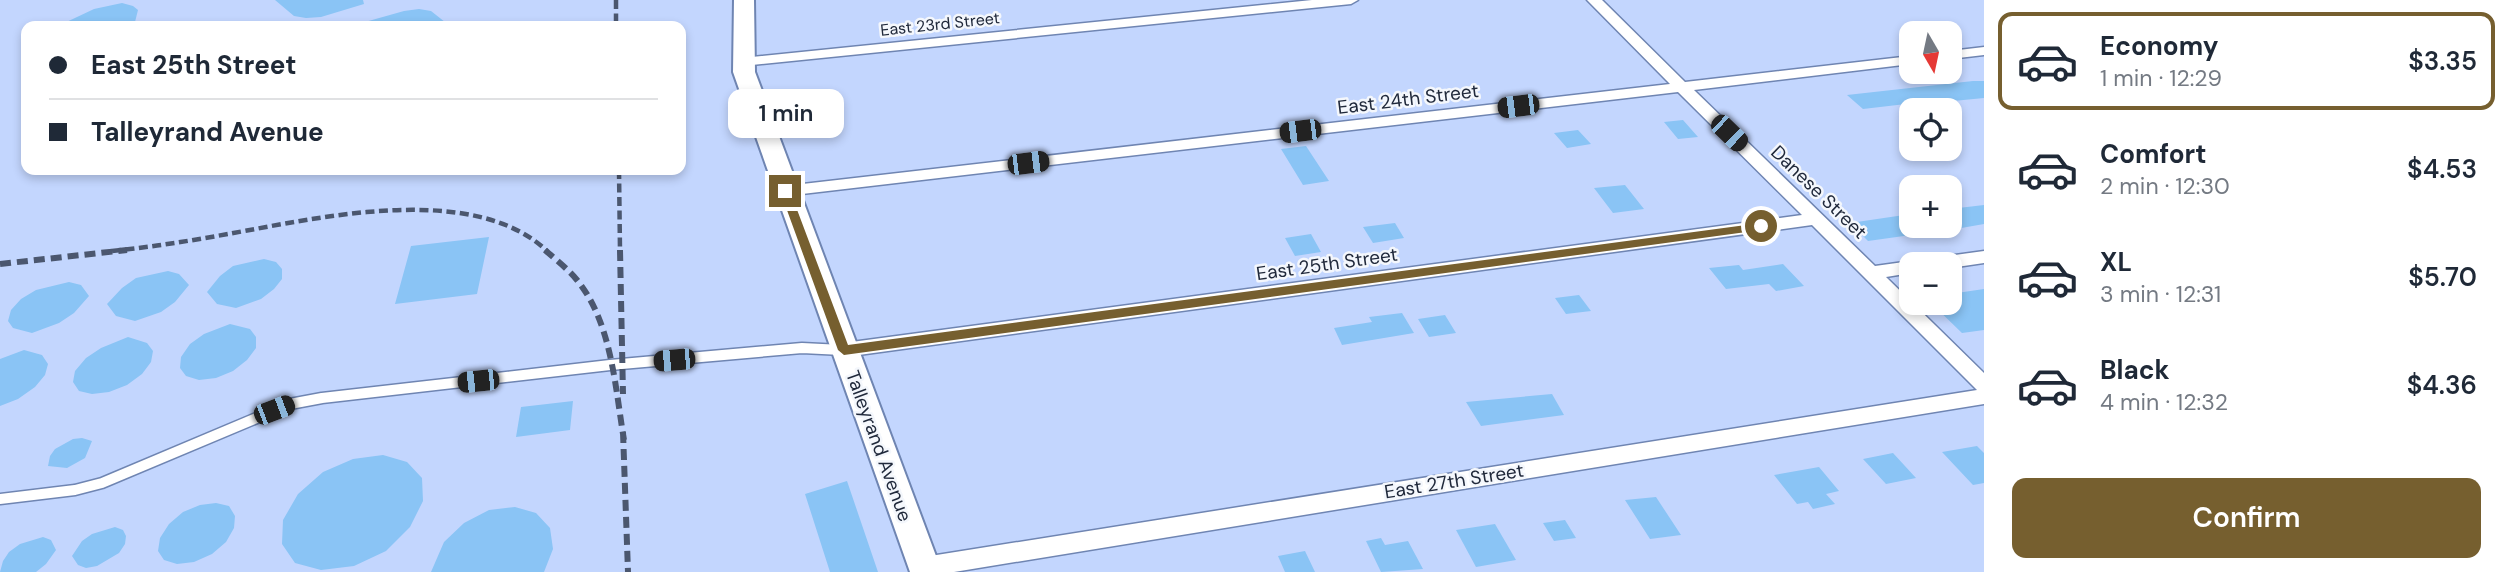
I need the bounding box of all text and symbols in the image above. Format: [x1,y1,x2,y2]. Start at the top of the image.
street label: East 23rd Street [879,7,1001,41]
north arrow [1899,21,1962,84]
map controls [1899,21,1962,315]
text: Economy [2100,29,2218,63]
icon: car [2016,30,2079,93]
text: $3.35 [2408,44,2477,78]
text: East 25th Street [91,48,297,82]
text: 1 min · 12:29 [2100,63,2222,93]
street label: East 24th Street [1336,78,1480,120]
callout: 1 min [727,90,843,138]
car [1496,93,1541,119]
text: 1 min [759,98,813,128]
button: locate [1899,98,1962,161]
car [1707,111,1752,155]
text: Talleyrand Avenue [91,115,324,149]
car [1278,118,1323,144]
text: Comfort [2100,137,2206,171]
icon: car [2016,138,2079,201]
street label: Danese Street [1766,140,1872,244]
car [1006,150,1051,176]
text: $4.53 [2407,152,2477,186]
text: 2 min · 12:30 [2100,171,2230,201]
route end [769,175,801,207]
button: + [1899,175,1962,238]
route start [1745,210,1777,242]
street label: East 25th Street [1255,242,1399,286]
text: XL [2100,245,2132,279]
icon: car [2016,246,2079,309]
button: − [1899,252,1962,315]
text: $5.70 [2408,260,2477,294]
text: 3 min · 12:31 [2100,279,2221,309]
car [653,348,696,372]
text: Black [2100,353,2170,387]
icon: car [2016,354,2079,417]
street label: Talleyrand Avenue [840,367,918,525]
car [457,368,500,394]
text: $4.36 [2407,368,2477,402]
text: 4 min · 12:32 [2100,387,2228,417]
car [251,393,298,427]
street label: East 27th Street [1383,458,1525,504]
button: Confirm [2012,478,2481,558]

